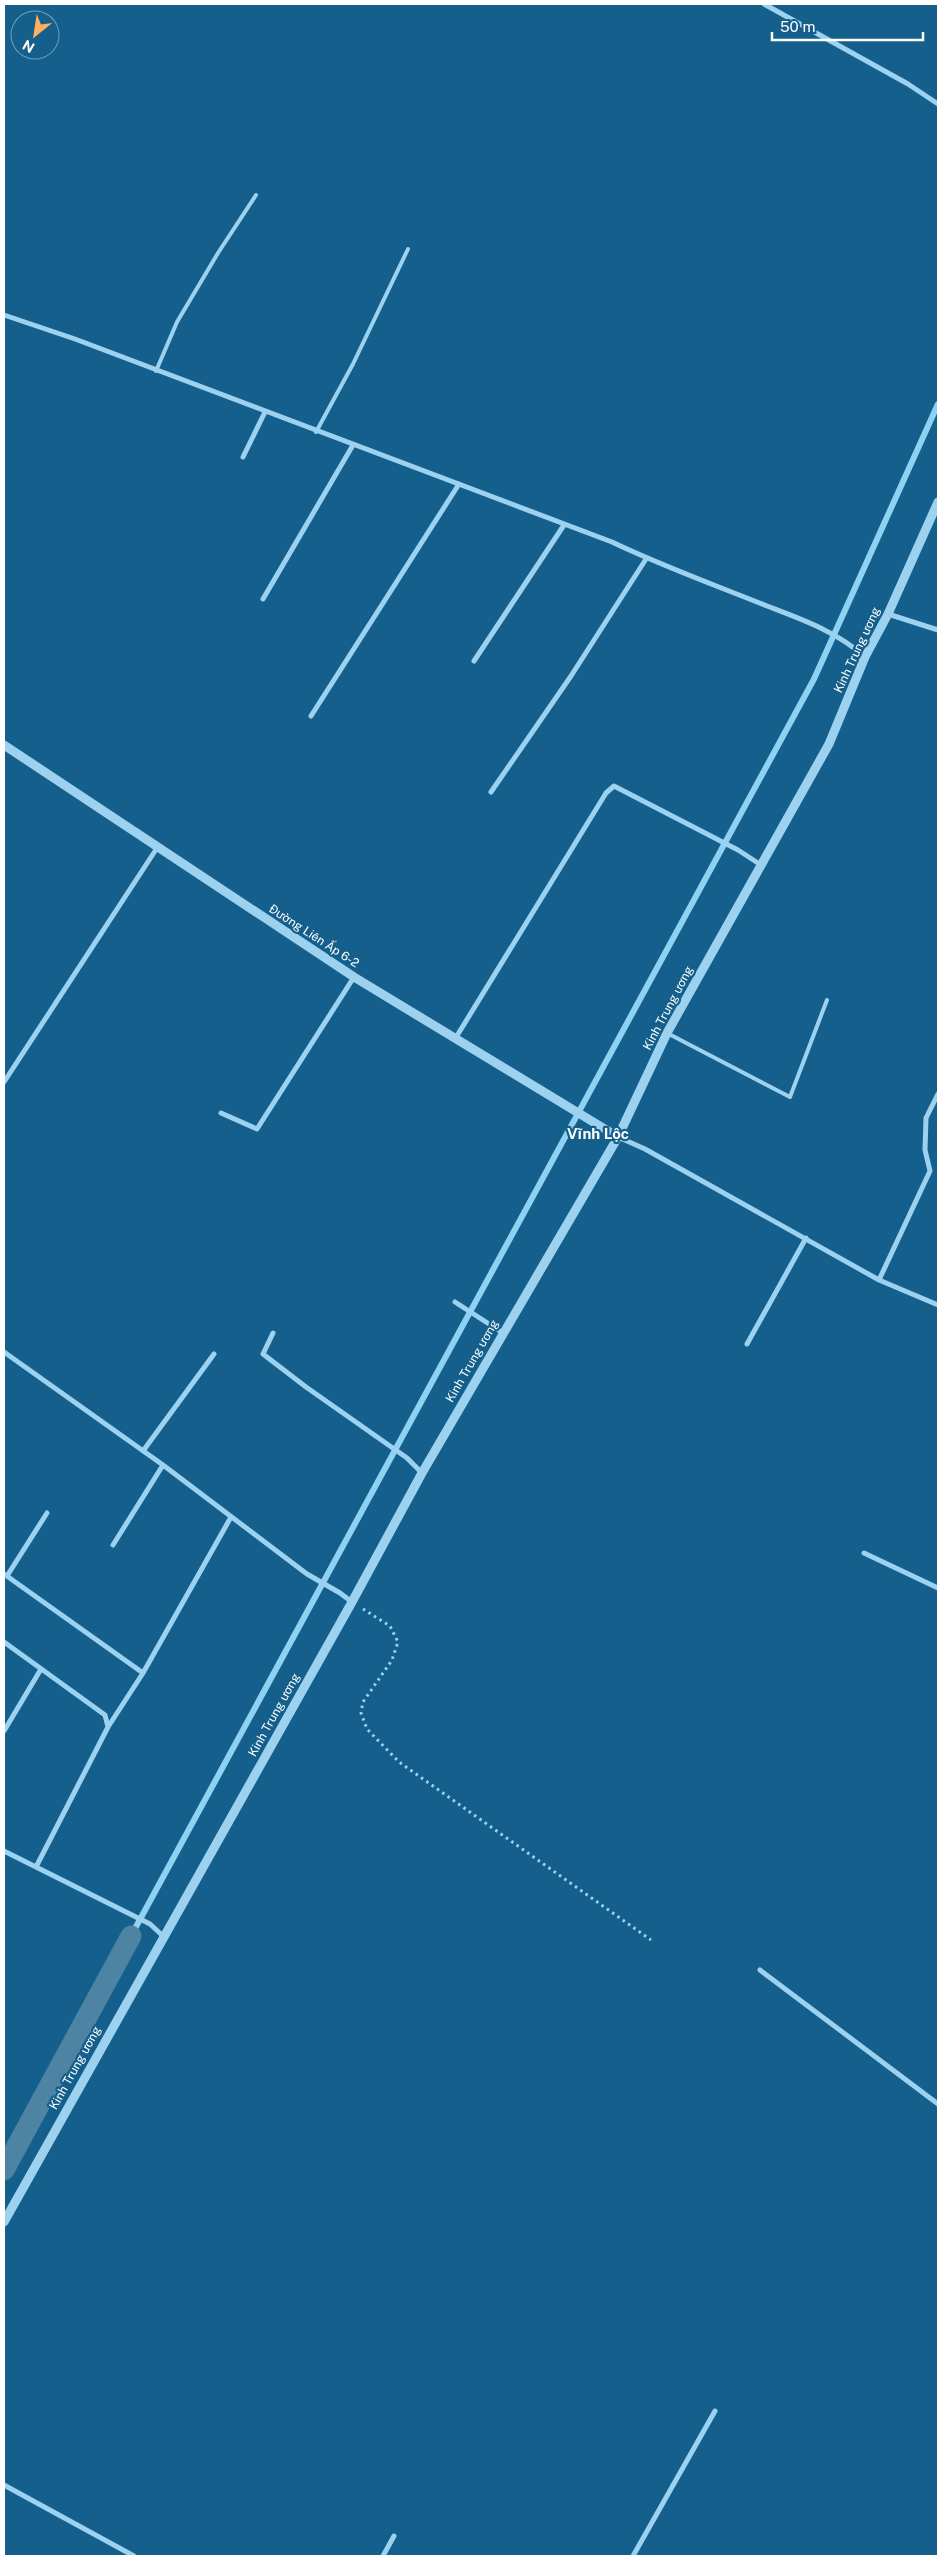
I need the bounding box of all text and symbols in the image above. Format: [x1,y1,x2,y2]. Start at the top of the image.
north arrow [10,10,60,60]
scale bar [772,10,923,42]
text: 50 m [780,18,815,35]
text: N [20,37,37,56]
street label: Kinh Trung ương [831,605,883,695]
street label: Đường Liên Ấp 6-2 [266,901,362,970]
street label: Kinh Trung ương [640,964,696,1052]
district label: Vĩnh Lộc [567,1125,629,1142]
street label: Kinh Trung ương [443,1317,501,1405]
street label: Kinh Trung ương [245,1671,303,1759]
street label: Kinh Trung ương [46,2024,104,2112]

